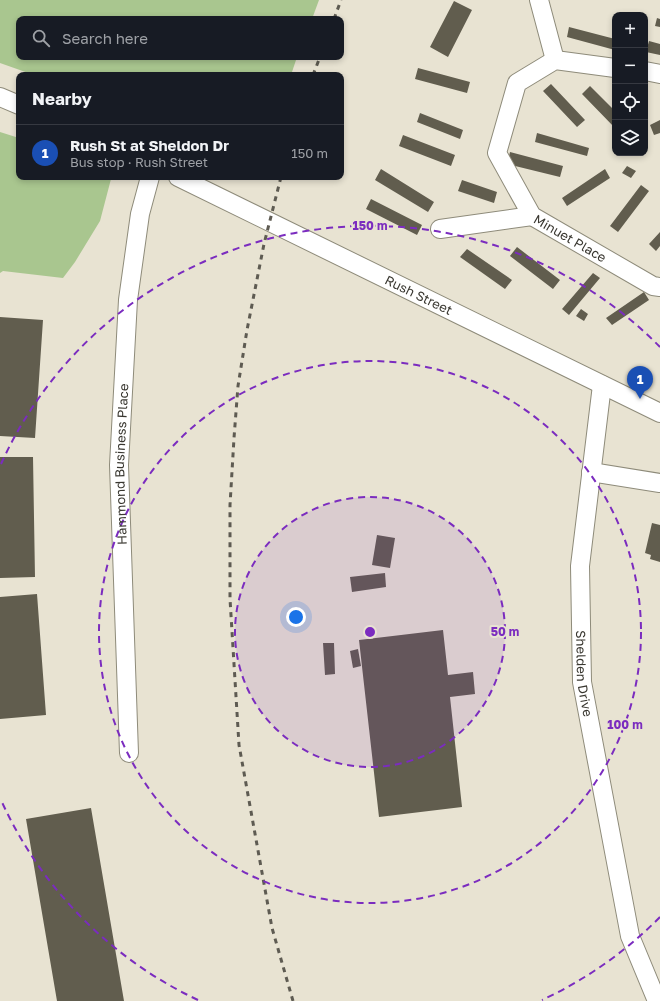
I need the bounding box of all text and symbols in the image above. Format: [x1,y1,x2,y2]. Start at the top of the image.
map controls [612,12,648,156]
button: + [612,12,648,48]
search box [16,16,344,60]
icon: search [30,27,52,49]
text: Search here [62,29,148,47]
button: − [612,48,648,84]
button: locate [612,84,648,120]
text: Nearby [32,88,92,109]
button: layers [612,120,648,156]
text: Rush St at Sheldon Dr [70,136,229,154]
text: 1 [42,145,48,161]
text: 150 m [291,145,328,161]
text: Bus stop · Rush Street [70,154,208,170]
street label: Minuet Place [531,211,609,265]
text: 150 m [353,218,387,233]
street label: Rush Street [382,272,455,318]
pin: 1 [627,366,653,399]
street label: Hammond Business Place [111,383,131,545]
your location [286,607,306,627]
text: 50 m [491,624,519,639]
centre of rings [363,625,377,639]
street label: Shelden Drive [573,630,596,718]
text: 100 m [607,717,643,732]

